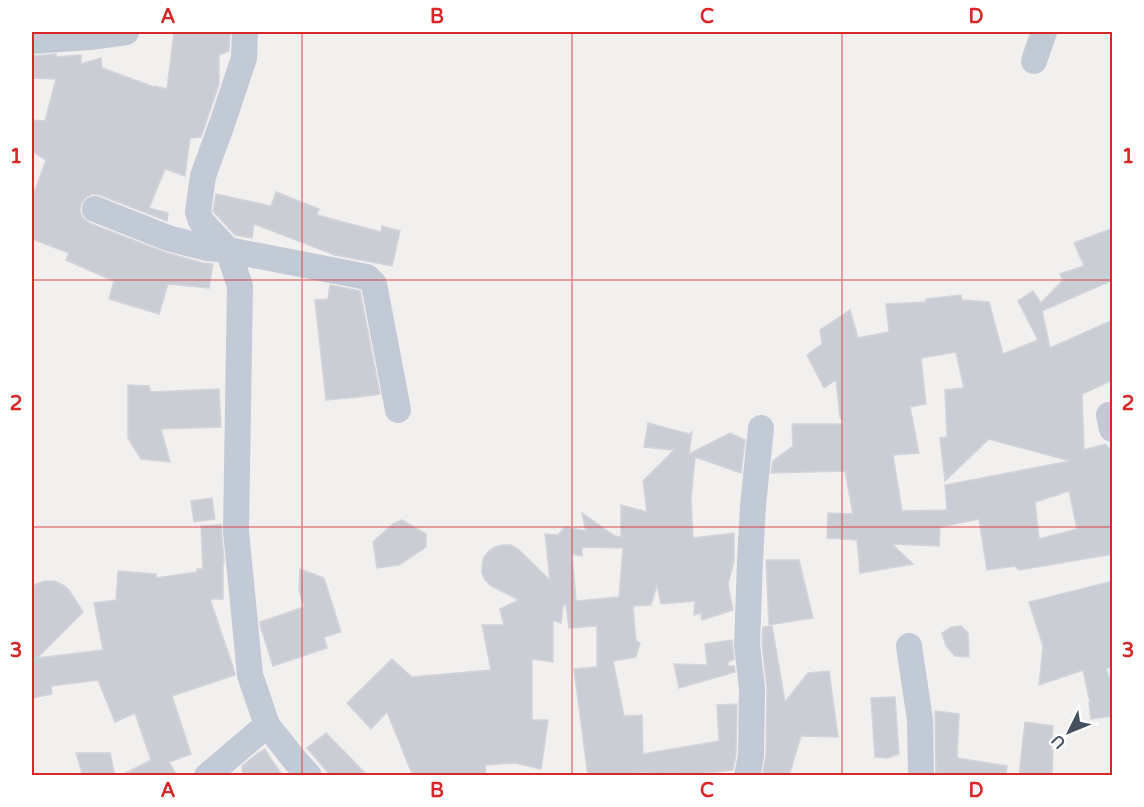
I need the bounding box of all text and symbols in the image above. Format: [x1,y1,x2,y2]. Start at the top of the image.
text: A [161,5,176,29]
text: B [430,5,444,29]
text: C [700,5,714,29]
text: D [968,5,984,29]
text: 1 [10,145,22,169]
text: 1 [1122,145,1134,169]
text: 2 [10,392,22,416]
text: 2 [1122,392,1134,416]
text: 3 [10,639,22,663]
text: 3 [1122,639,1134,663]
north arrow [1039,702,1099,762]
text: U [1047,730,1070,753]
text: A [161,779,176,803]
text: B [430,779,444,803]
text: C [700,779,714,803]
text: D [968,779,984,803]

